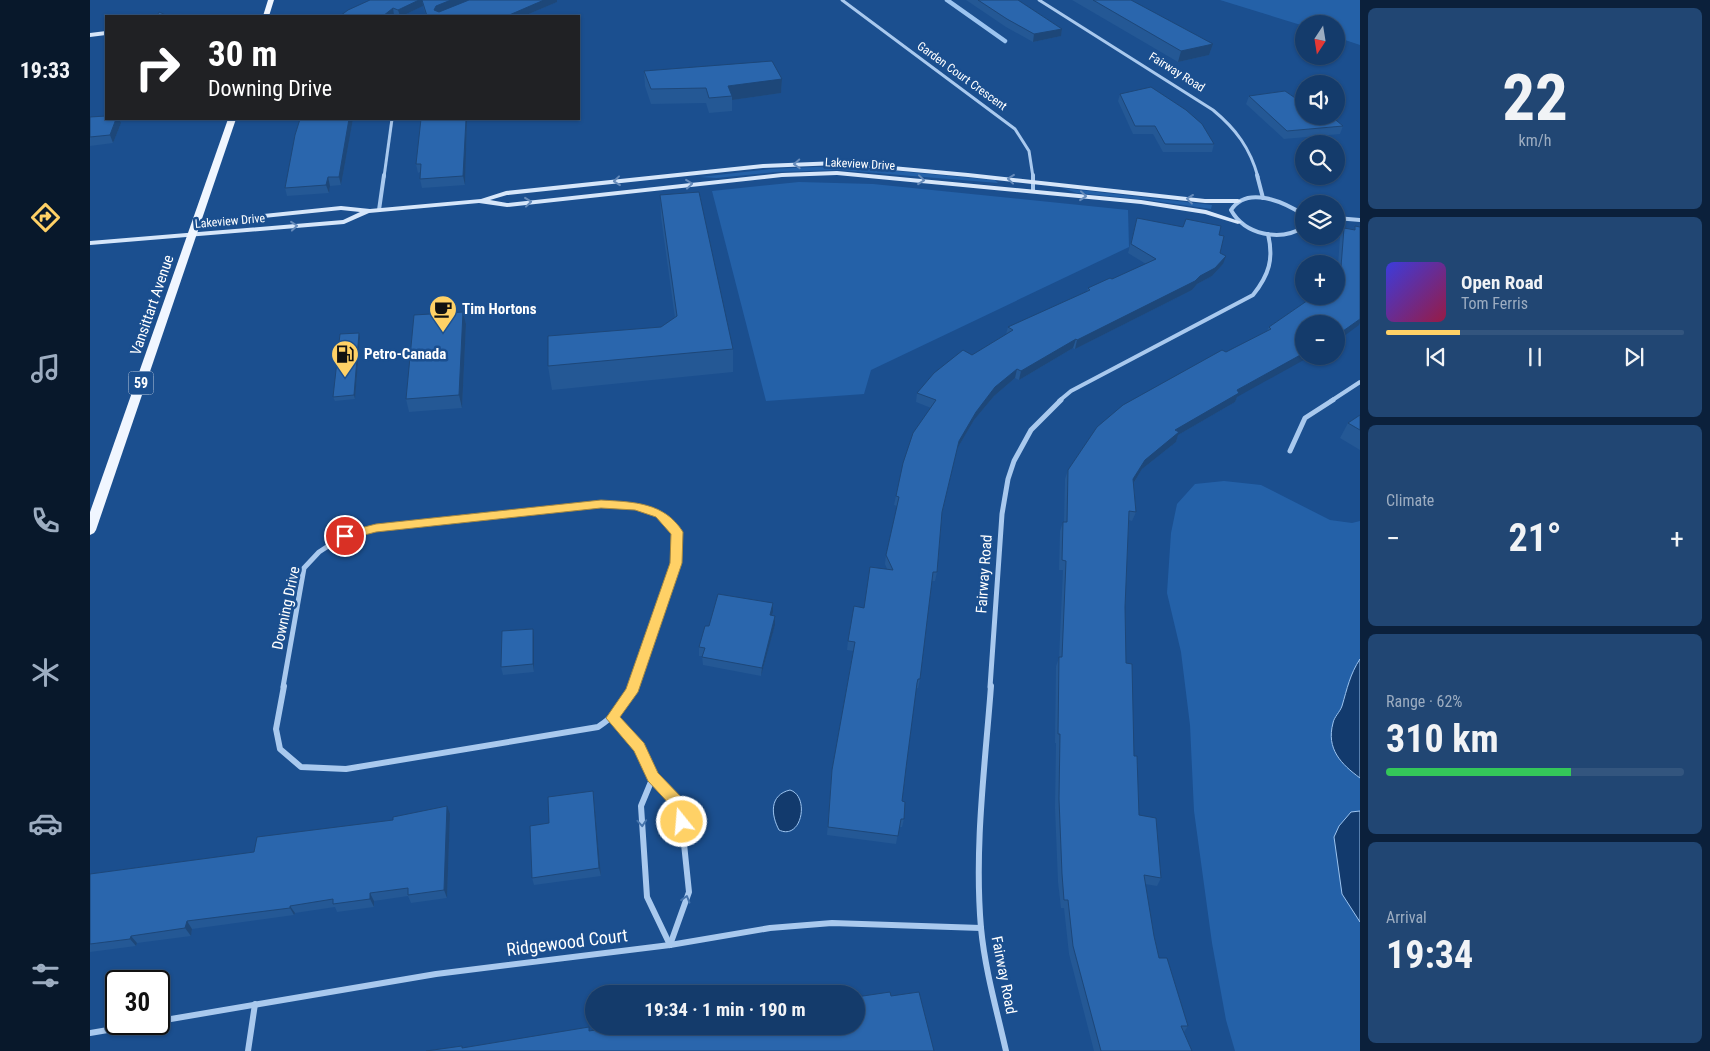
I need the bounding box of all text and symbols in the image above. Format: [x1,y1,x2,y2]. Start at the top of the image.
north arrow [1295,15,1345,65]
map controls [1295,15,1345,365]
text: 30 m [208,34,277,75]
icon: right [125,35,190,100]
street label: Garden Court Crescent [914,39,1010,113]
street label: Fairway Road [1147,49,1208,95]
text: 19:33 [20,58,70,83]
text: 22 [1502,60,1568,136]
button: sound [1295,75,1345,125]
text: Downing Drive [208,76,332,101]
text: km/h [1519,131,1551,150]
button: search [1295,135,1345,185]
street label: Lakeview Drive [825,155,896,173]
one-way arrow [792,158,800,169]
one-way arrow [917,174,925,185]
one-way arrow [1007,174,1015,185]
one-way arrow [613,176,621,187]
one-way arrow [686,179,694,190]
one-way arrow [1079,190,1087,201]
one-way arrow [1185,194,1193,205]
button: layers [1295,195,1345,245]
one-way arrow [524,197,532,208]
icon: directions [28,200,63,235]
street label: Lakeview Drive [194,211,266,231]
one-way arrow [290,221,298,232]
street label: Vansittart Avenue [126,252,178,358]
button: + [1295,255,1345,305]
text: Open Road [1461,271,1543,294]
cafe icon: Tim Hortons [428,294,458,333]
text: Tom Ferris [1461,294,1528,313]
place label: Tim Hortons [462,300,537,318]
button: − [1295,315,1345,365]
fuel station icon: Petro-Canada [330,339,360,378]
icon: previous [1422,343,1450,371]
icon: pause [1521,343,1549,371]
icon: next [1620,343,1648,371]
place label: Petro-Canada [364,345,446,363]
icon: music [28,351,63,386]
road number: 59 [128,372,154,394]
text: Climate [1386,491,1434,510]
icon: phone [28,503,63,538]
pin [324,515,366,557]
text: 21° [1508,516,1562,560]
icon: arrive [331,522,359,550]
text: − [1386,522,1400,555]
text: + [1670,522,1684,555]
street label: Fairway Road [972,534,996,614]
street label: Downing Drive [268,565,304,651]
icon: climate [28,655,63,690]
text: Range · 62% [1386,692,1462,711]
text: 310 km [1386,717,1499,761]
position arrow [655,795,707,847]
icon: car [28,806,63,841]
one-way arrow [636,820,647,828]
one-way arrow [681,895,691,904]
text: Arrival [1386,908,1427,927]
street label: Ridgewood Court [505,924,629,960]
text: 19:34 [1386,933,1473,977]
street label: Fairway Road [988,935,1020,1015]
icon: filters [28,958,63,993]
speed limit sign: 30 [105,970,170,1035]
text: 19:34 · 1 min · 190 m [644,998,806,1021]

